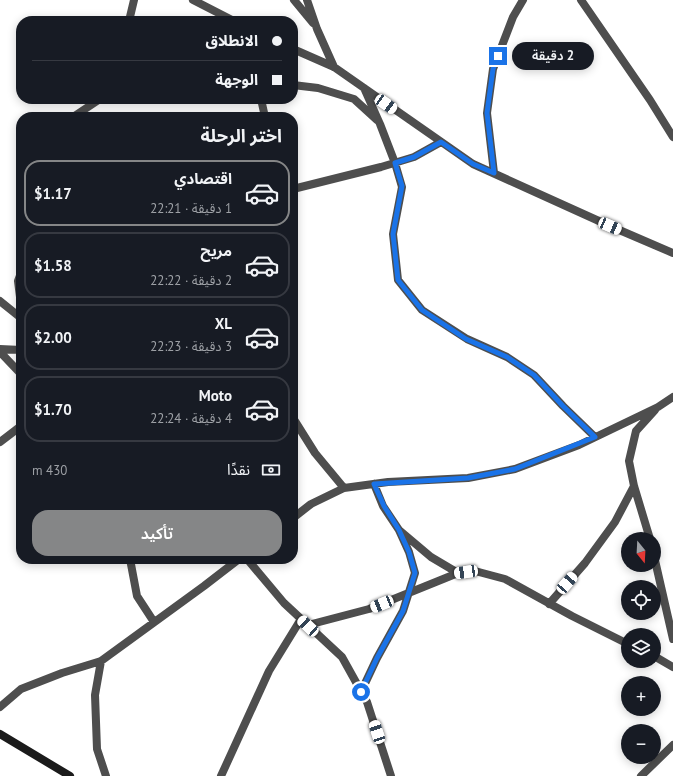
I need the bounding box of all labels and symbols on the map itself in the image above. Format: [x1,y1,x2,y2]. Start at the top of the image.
callout: 2 دقيقة [512,42,594,70]
route end [489,47,507,65]
car [373,92,399,116]
car [597,216,623,236]
north arrow [621,532,661,572]
car [453,564,479,580]
car [555,570,579,596]
car [369,594,395,614]
car [295,613,321,639]
route start [352,683,370,701]
car [368,719,386,745]

